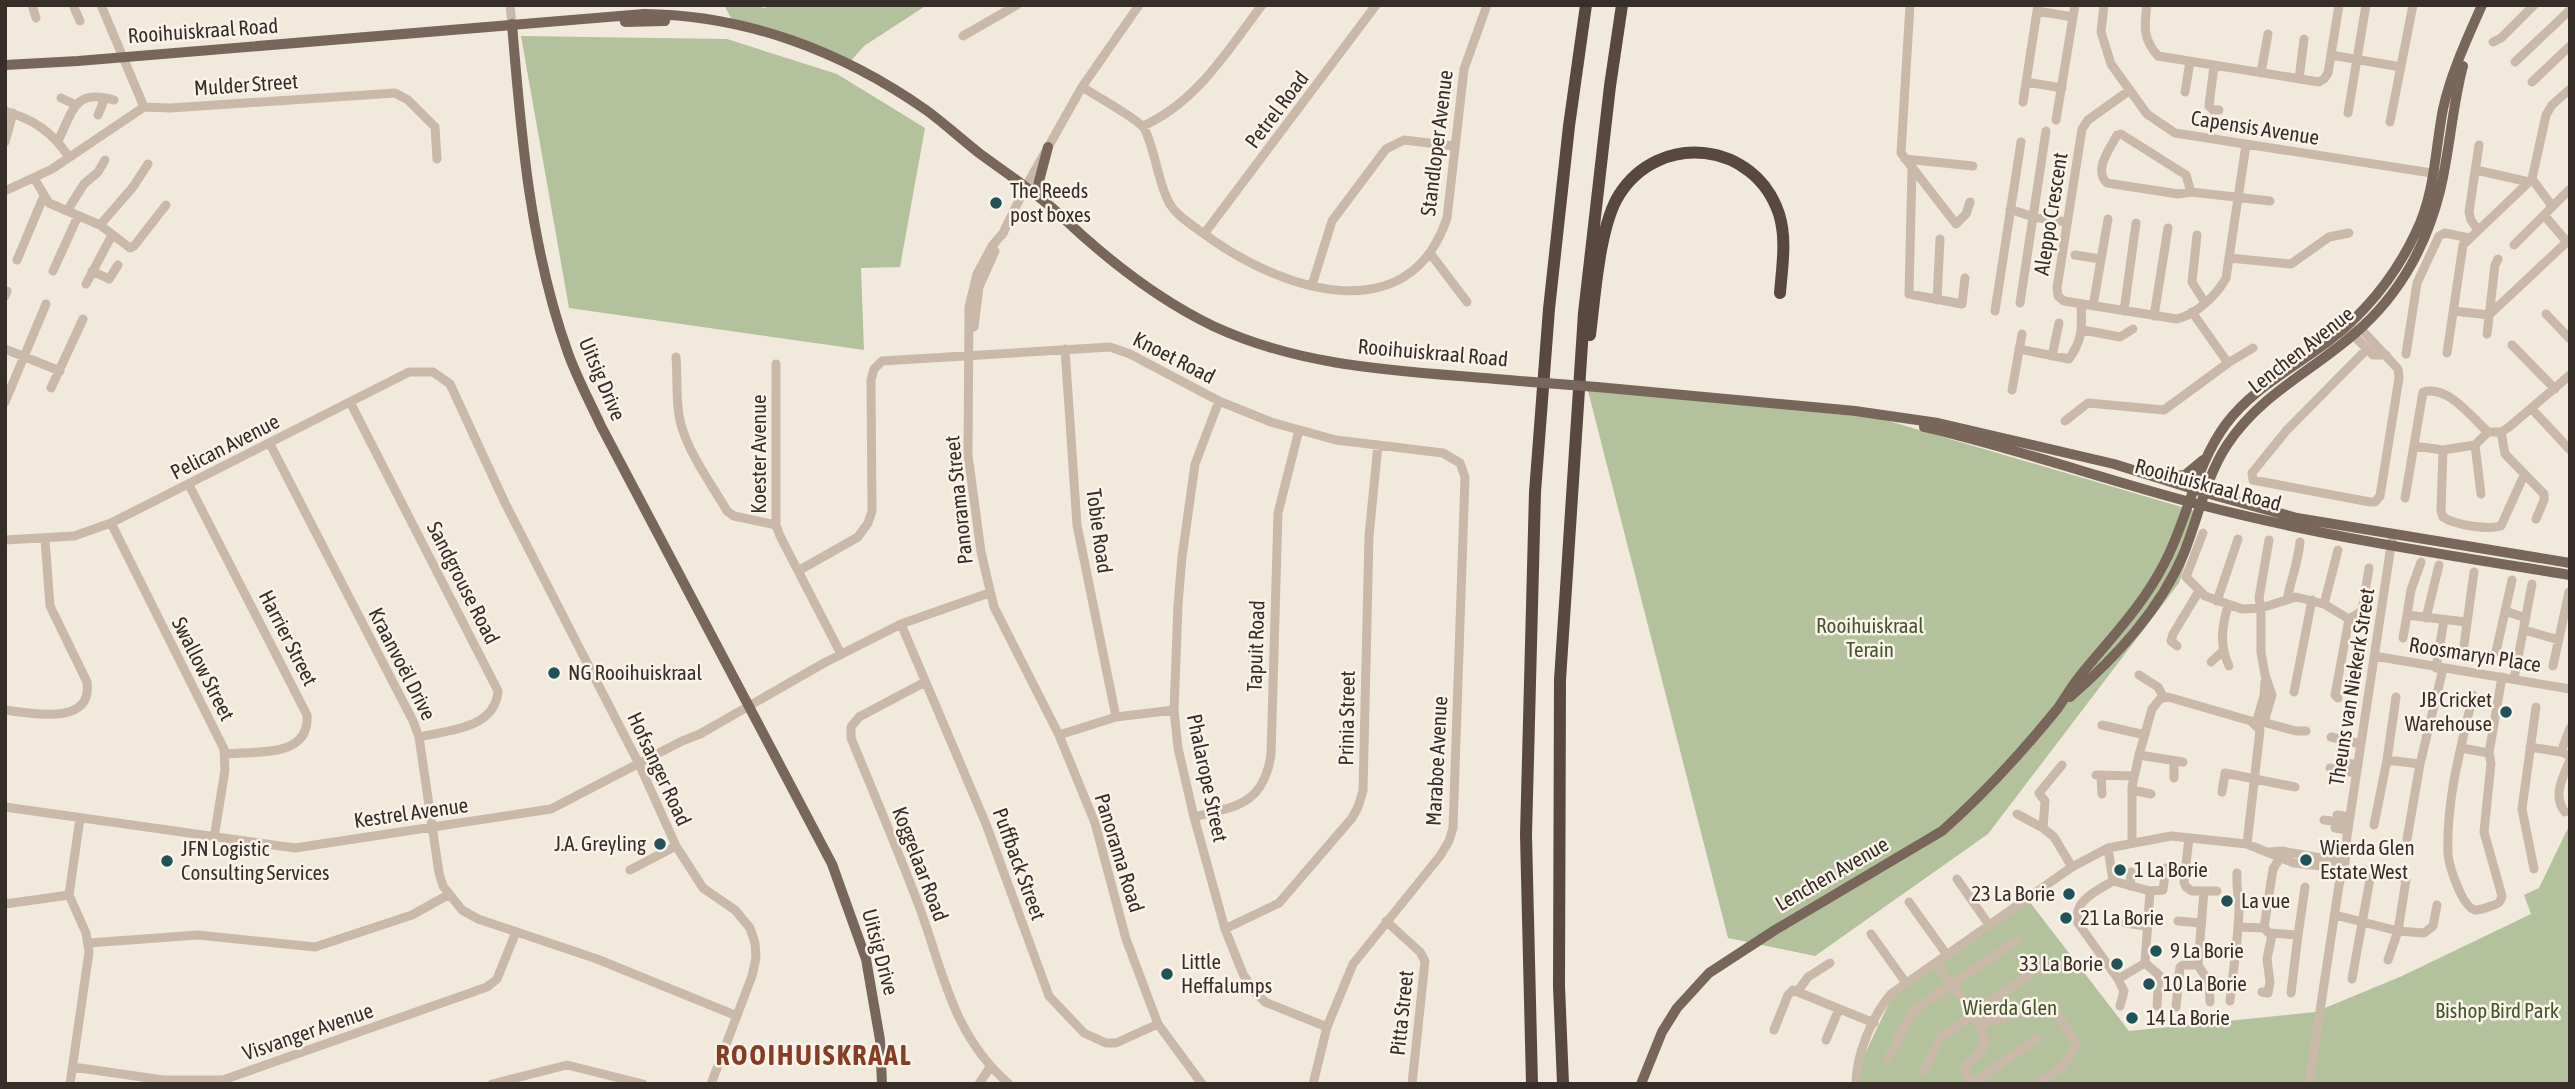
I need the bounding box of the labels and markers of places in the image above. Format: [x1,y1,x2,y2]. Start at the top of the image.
place label: The Reeds post boxes [1010,178,1091,226]
marker: The Reeds post boxes [988,195,1004,211]
place label: NG Rooihuiskraal [568,660,703,684]
marker: NG Rooihuiskraal [546,665,562,681]
place label: JB Cricket Warehouse [2405,687,2492,735]
marker: JB Cricket Warehouse [2498,704,2514,720]
place label: J.A. Greyling [554,831,646,855]
place label: Wierda Glen Estate West [2320,835,2415,883]
place label: JFN Logistic Consulting Services [181,836,329,884]
marker: J.A. Greyling [652,836,668,852]
marker: Wierda Glen Estate West [2298,852,2314,868]
marker: JFN Logistic Consulting Services [159,853,175,869]
place label: 1 La Borie [2134,857,2208,881]
marker: 1 La Borie [2112,862,2128,878]
place label: 23 La Borie [1971,881,2055,905]
marker: 23 La Borie [2061,886,2077,902]
place label: La vue [2241,888,2290,912]
marker: La vue [2219,893,2235,909]
place label: 21 La Borie [2080,905,2164,929]
marker: 21 La Borie [2058,910,2074,926]
place label: 9 La Borie [2170,938,2244,962]
marker: 9 La Borie [2148,943,2164,959]
place label: Little Heffalumps [1181,949,1272,997]
place label: 33 La Borie [2019,951,2103,975]
marker: 33 La Borie [2109,956,2125,972]
marker: Little Heffalumps [1159,966,1175,982]
place label: 10 La Borie [2163,971,2247,995]
marker: 10 La Borie [2141,976,2157,992]
place label: 14 La Borie [2146,1005,2230,1029]
marker: 14 La Borie [2124,1010,2140,1026]

